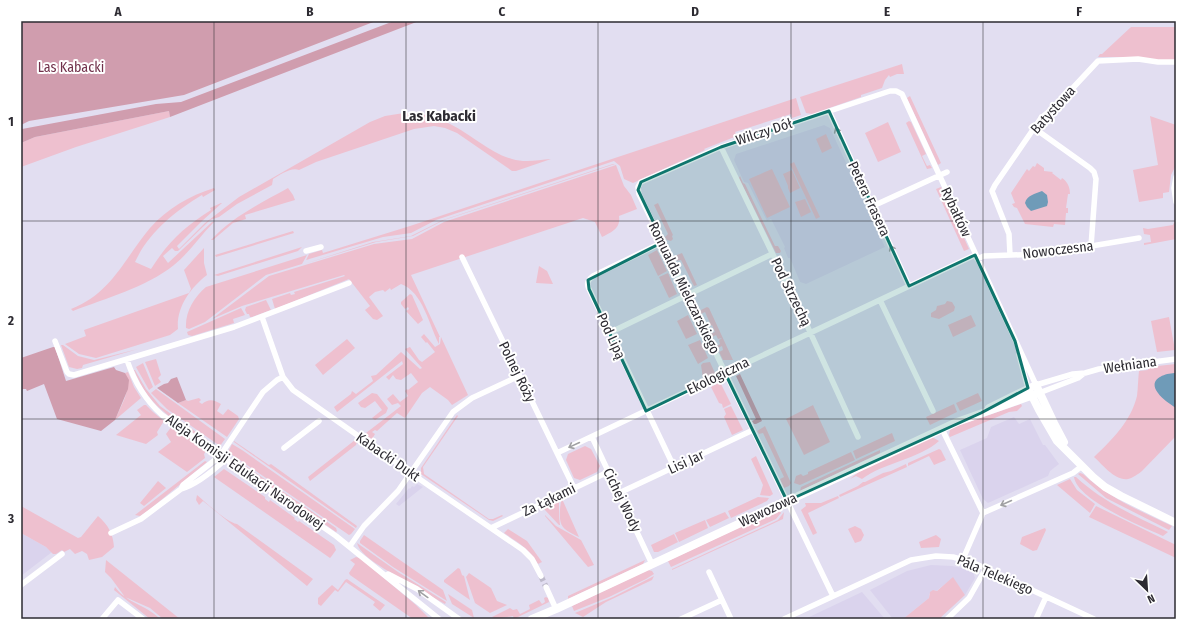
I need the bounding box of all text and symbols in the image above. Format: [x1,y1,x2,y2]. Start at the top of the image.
text: A [113,4,122,19]
text: B [306,4,314,19]
text: C [499,4,506,19]
text: D [691,4,699,19]
text: E [884,4,890,19]
text: F [1076,4,1082,19]
park label: Las Kabacki [38,59,104,76]
street label: Batystowa [1027,82,1079,138]
district label: Las Kabacki [402,107,476,125]
text: 1 [8,114,14,129]
street label: Wilczy Dół [734,115,795,149]
one-way arrow [834,127,841,139]
street label: Petera Frasera [844,159,894,239]
street label: Rybałtów [937,184,975,240]
street label: Romualda Mielczarskiego [645,219,723,357]
street label: Nowoczesna [1022,237,1094,263]
one-way arrow [889,245,896,257]
street label: Pod Strzechą [767,255,815,329]
street label: Pod Lipą [593,310,629,362]
text: 2 [7,313,14,328]
street label: Polnej Róży [495,339,539,406]
street label: Wełniana [1102,353,1158,377]
street label: Ekologiczna [684,354,752,398]
street label: Aleja Komisji Edukacji Narodowej [163,411,327,533]
street label: Kabacki Dukt [353,429,424,485]
one-way arrow [568,442,580,449]
street label: Lisi Jar [665,446,707,478]
street label: Cichej Wody [599,465,645,536]
street label: Za Łąkami [520,480,578,520]
street label: Wąwozowa [736,489,800,531]
one-way arrow [1001,500,1013,507]
text: 3 [7,511,14,526]
street label: Pála Telekiego [954,551,1036,599]
north arrow [1127,570,1167,610]
one-way arrow [418,590,429,598]
text: N [1145,591,1157,606]

